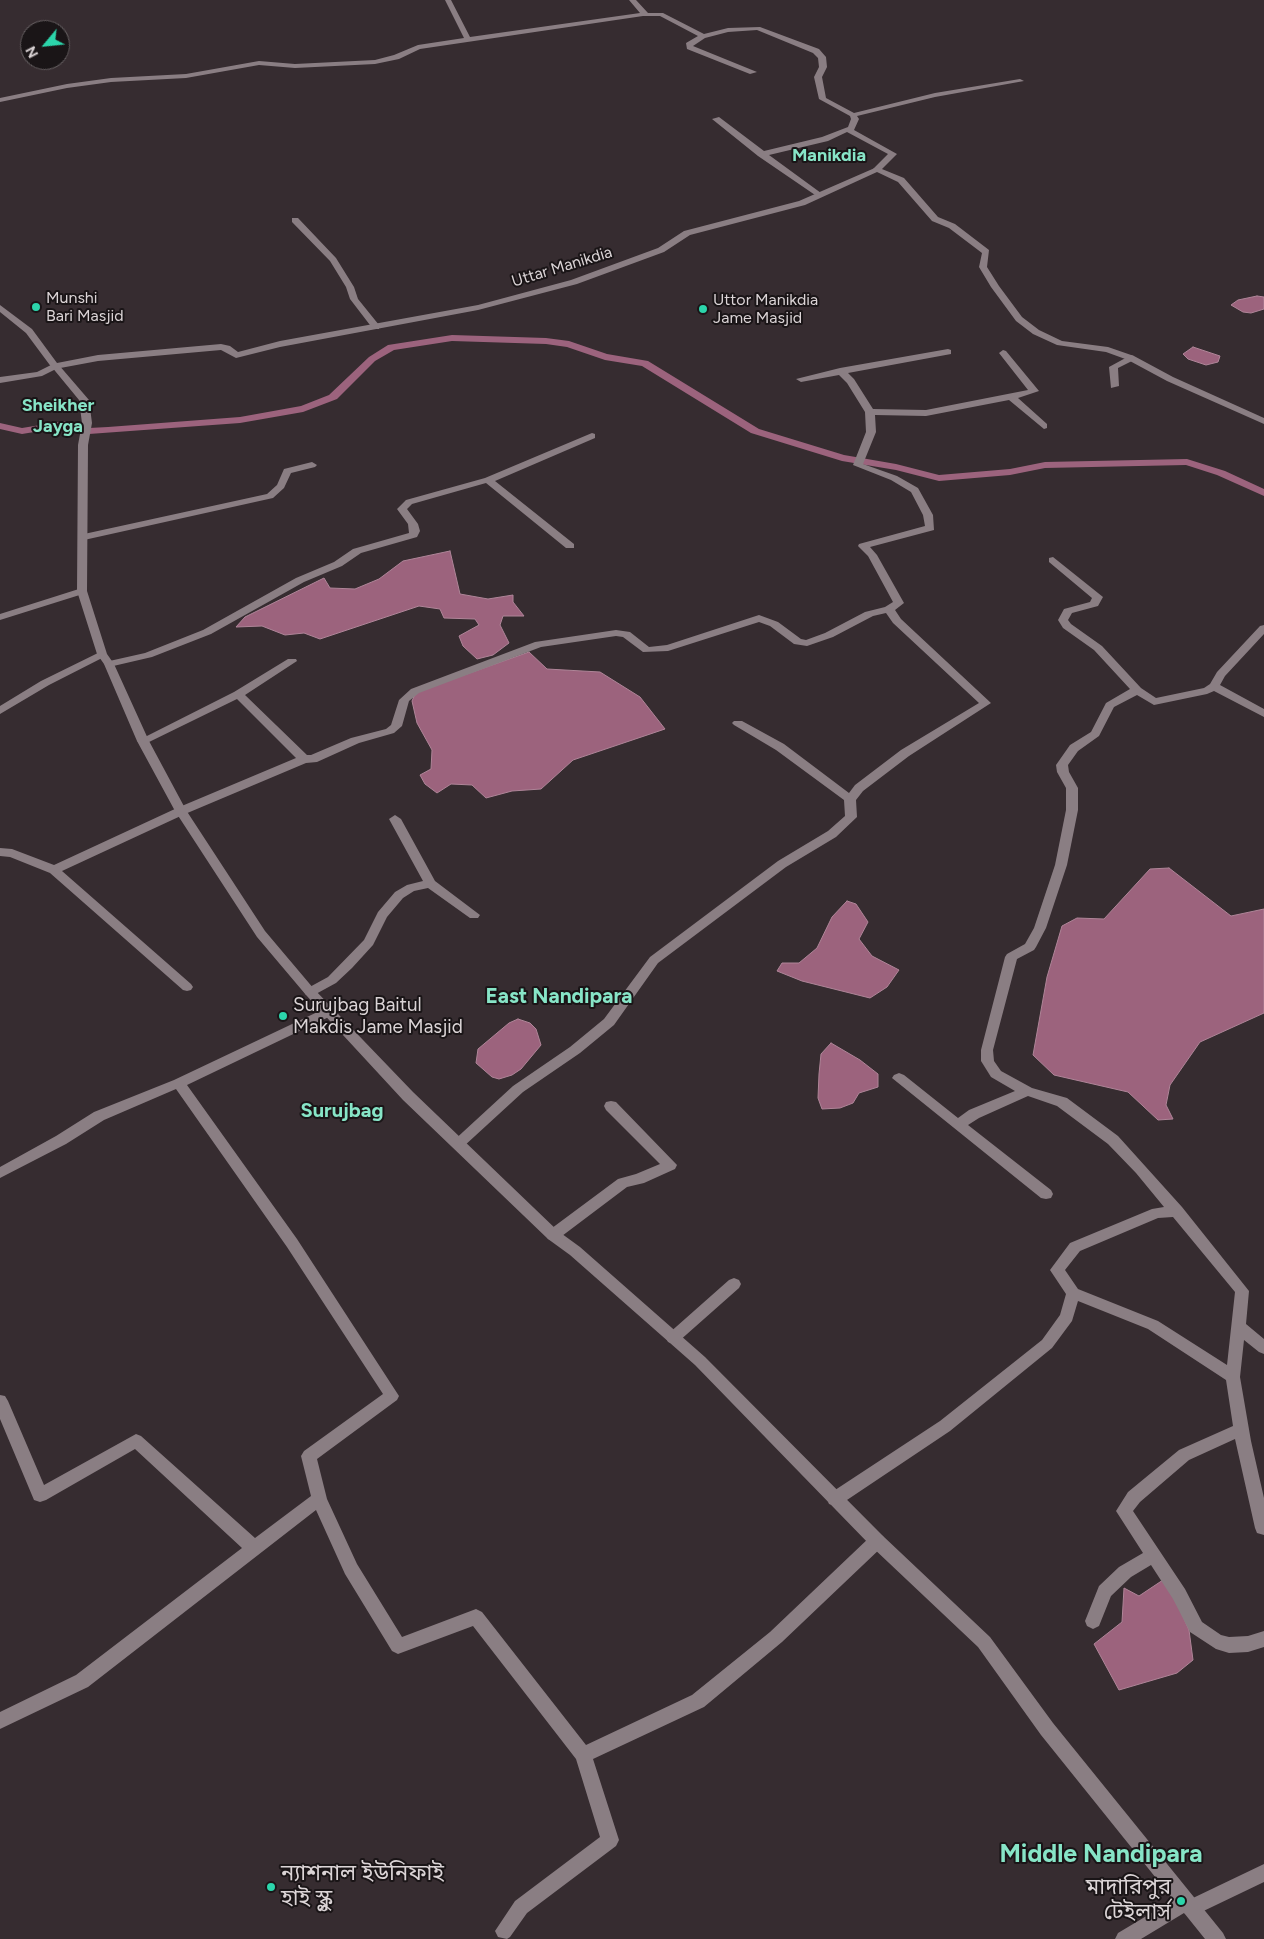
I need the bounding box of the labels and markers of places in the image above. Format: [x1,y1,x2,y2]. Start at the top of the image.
place label: Munshi Bari Masjid [46,288,124,326]
place label: Uttor Manikdia Jame Masjid [713,290,818,328]
marker: Munshi Bari Masjid [30,301,42,313]
marker: Uttor Manikdia Jame Masjid [697,303,709,315]
place label: Surujbag Baitul Makdis Jame Masjid [293,994,463,1038]
marker: Surujbag Baitul Makdis Jame Masjid [277,1010,289,1022]
place label: ন্যাশনাল ইউনিফাই হাই স্কুল [281,1861,444,1912]
place label: মাদারিপুর টেইলার্স [1086,1875,1171,1926]
marker: ন্যাশনাল ইউনিফাই হাই স্কুল [265,1881,277,1893]
marker: মাদারিপুর টেইলার্স [1175,1895,1187,1907]

